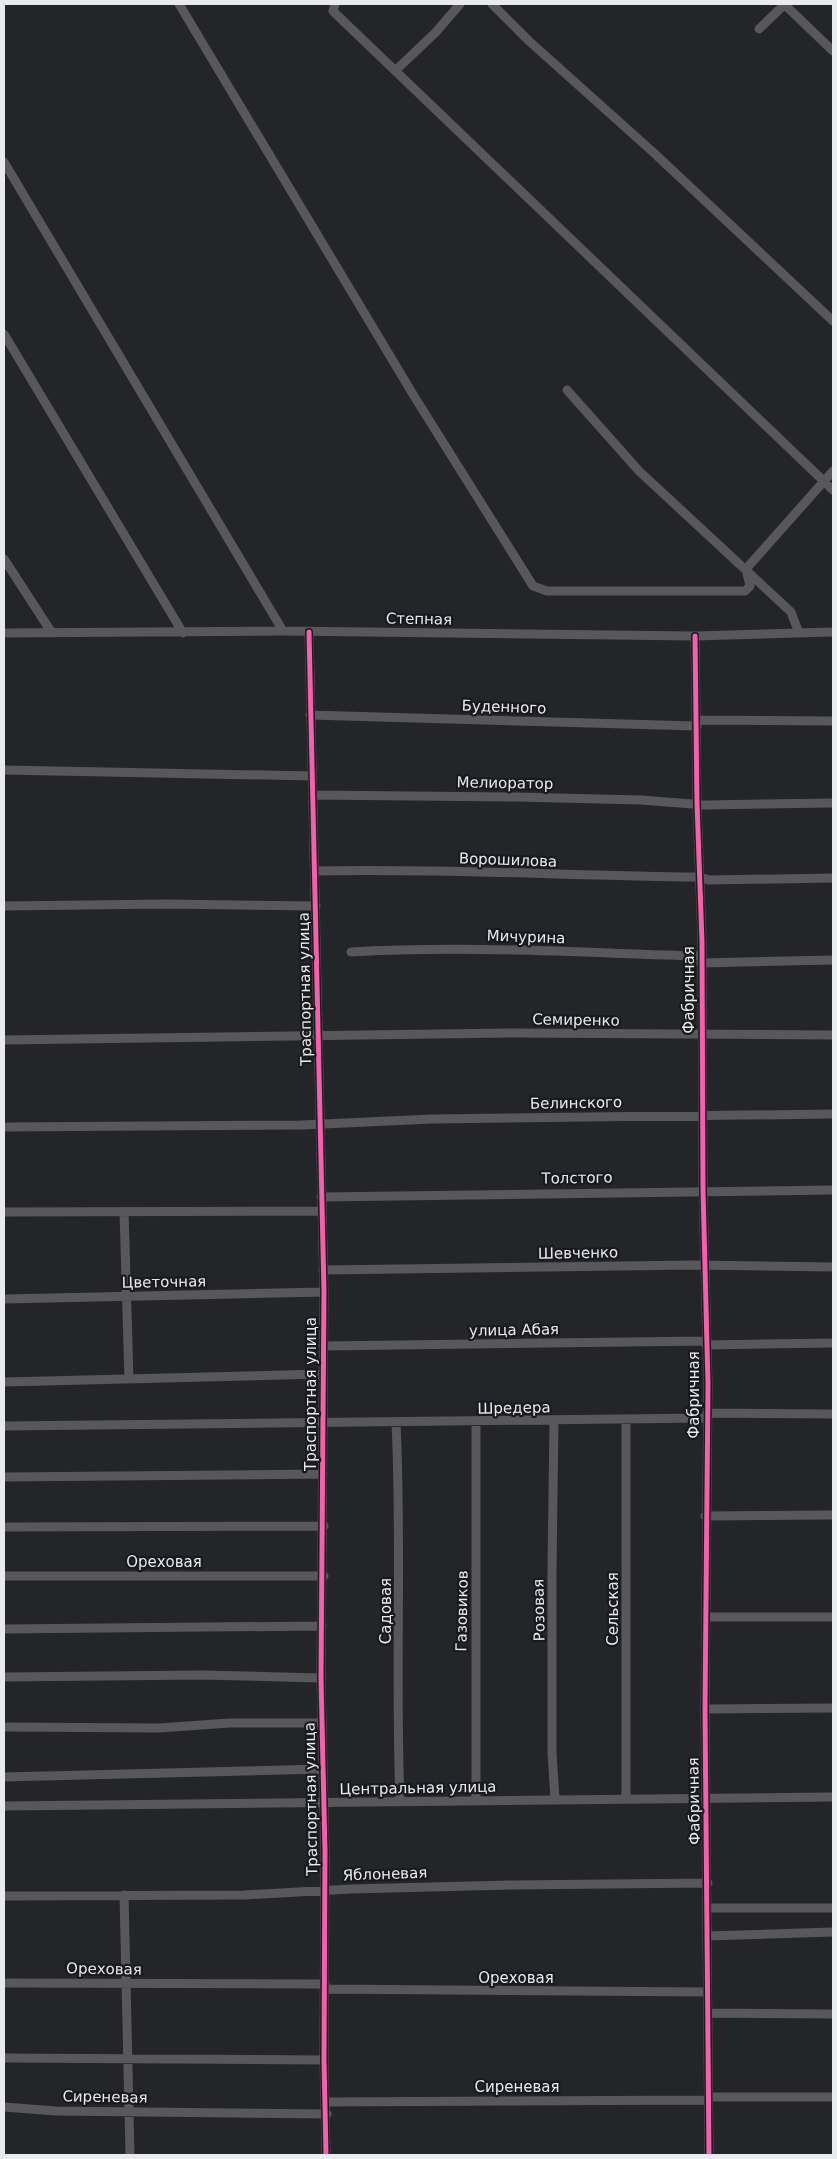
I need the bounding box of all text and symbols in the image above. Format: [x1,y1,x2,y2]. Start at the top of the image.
street label: Степная [386,609,452,629]
street label: Буденного [461,697,547,717]
street label: Мелиоратор [456,773,554,793]
street label: Ворошилова [458,849,558,871]
street label: Траспортная улица [295,912,315,1067]
street label: Мичурина [486,927,566,947]
street label: Фабричная [680,946,698,1034]
street label: Семиренко [532,1010,620,1030]
street label: Белинского [530,1093,622,1113]
street label: Толстого [540,1168,613,1188]
street label: Шевченко [538,1243,618,1263]
street label: Цветочная [122,1272,206,1292]
street label: Траспортная улица [302,1317,320,1472]
street label: улица Абая [469,1320,559,1340]
street label: Фабричная [685,1351,703,1439]
street label: Шредера [477,1398,551,1418]
street label: Ореховая [126,1553,202,1571]
street label: Газовиков [452,1570,472,1652]
street label: Сельская [604,1572,622,1646]
street label: Садовая [377,1578,395,1644]
street label: Розовая [529,1579,549,1641]
street label: Траспортная улица [301,1722,321,1877]
street label: Фабричная [684,1757,704,1845]
street label: Центральная улица [339,1778,497,1798]
street label: Яблоневая [342,1864,428,1884]
street label: Ореховая [66,1959,142,1979]
street label: Ореховая [478,1969,554,1987]
street label: Сиреневая [474,2078,560,2096]
street label: Сиреневая [62,2087,148,2107]

